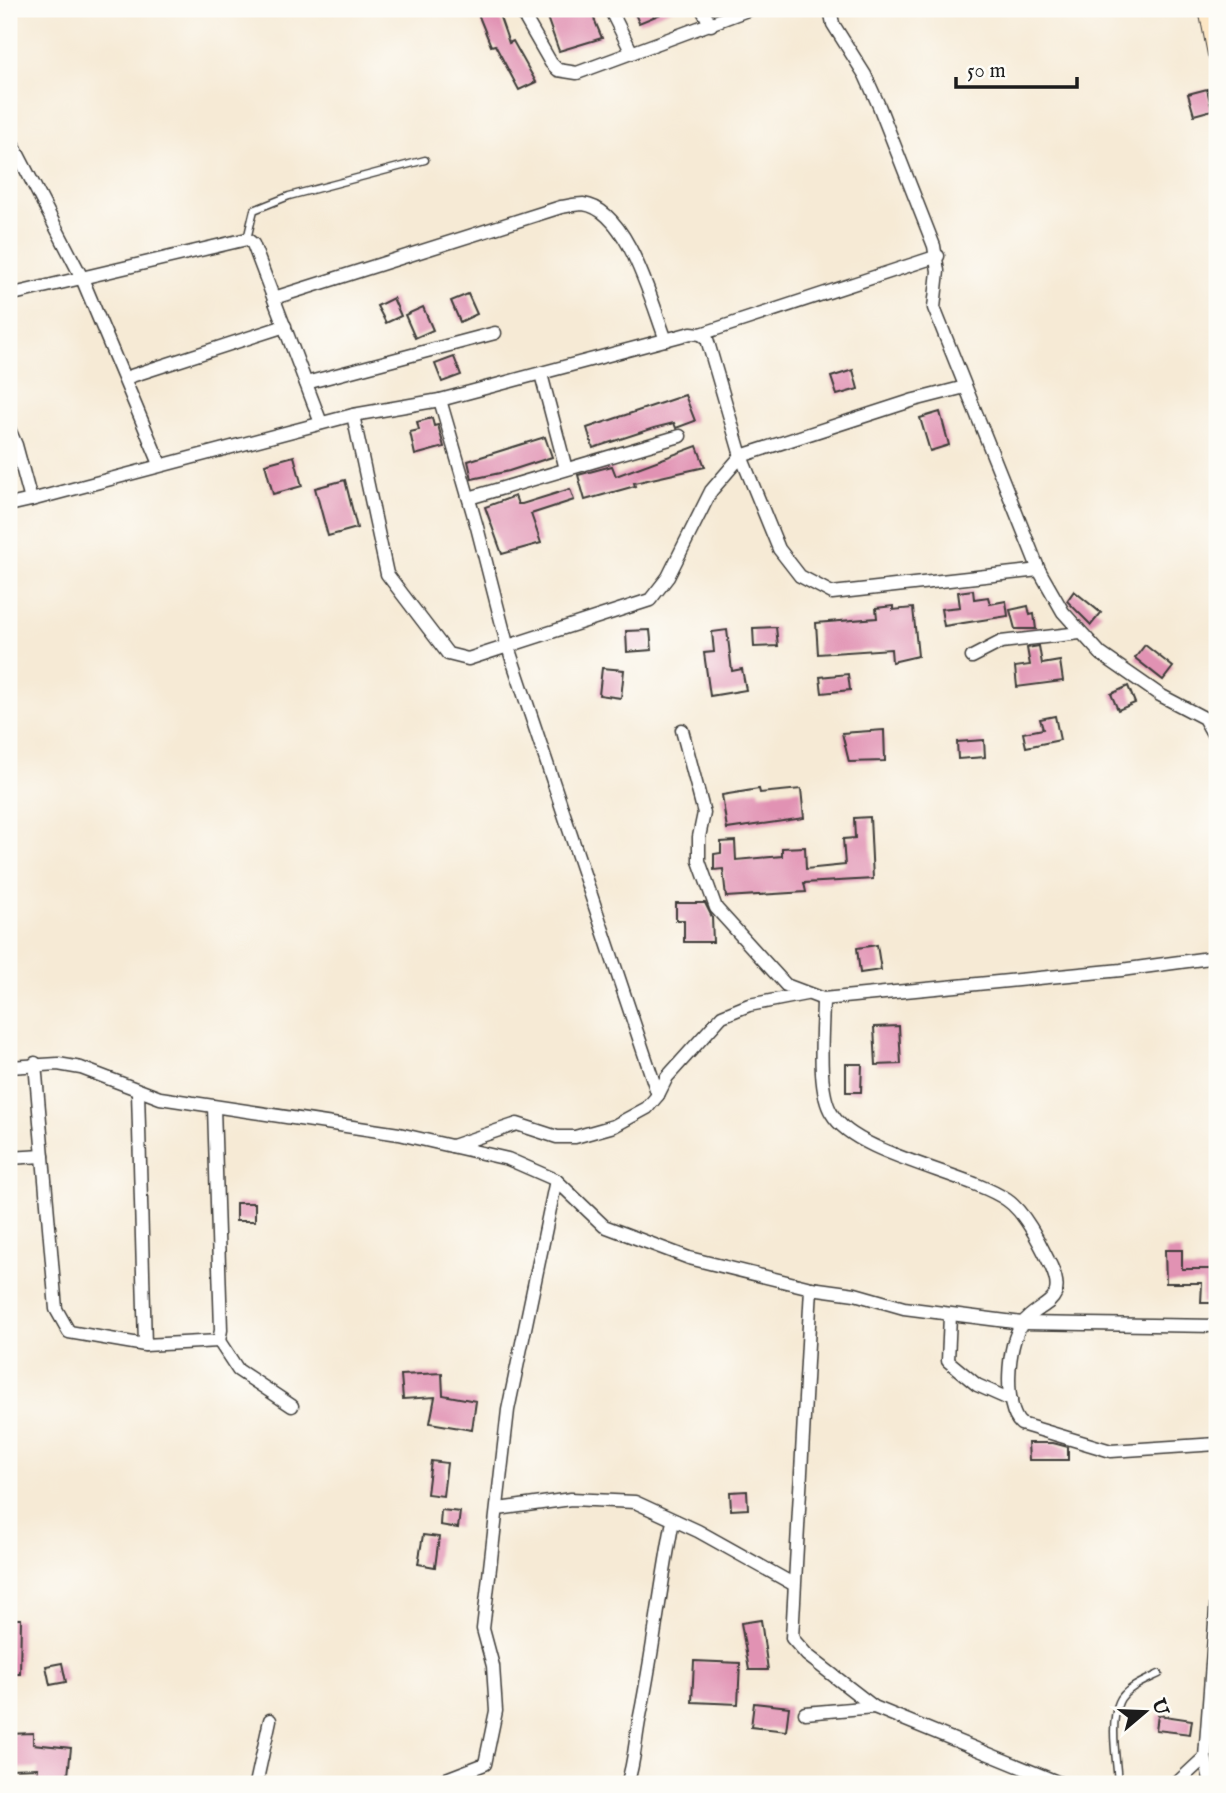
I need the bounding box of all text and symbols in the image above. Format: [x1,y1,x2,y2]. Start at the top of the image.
scale bar [956,46,1077,90]
text: 50 m [967,58,1006,85]
north arrow [1110,1678,1180,1748]
text: U [1145,1695,1173,1719]

